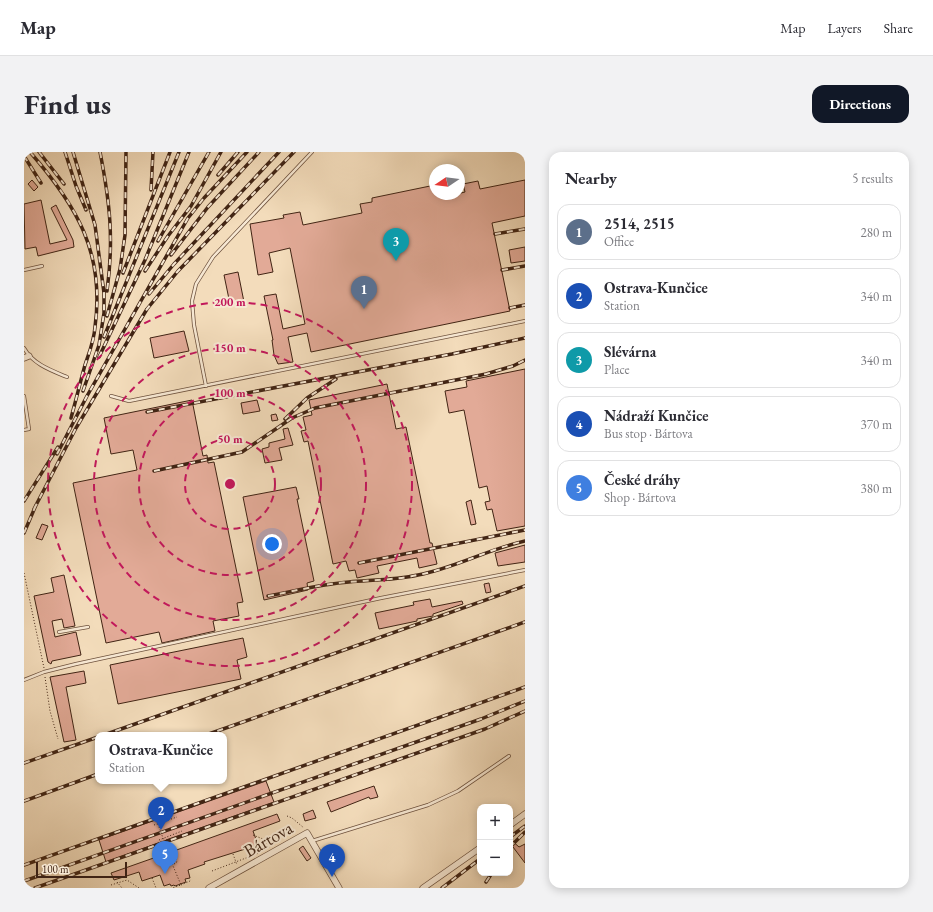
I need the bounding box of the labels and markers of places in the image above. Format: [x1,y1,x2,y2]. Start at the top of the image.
pin: 3 [383,228,409,261]
pin: 1 [351,276,377,309]
centre of rings [223,477,237,491]
pin: 2 [148,797,174,830]
pin: 5 [152,841,178,874]
pin: 4 [319,844,345,877]

